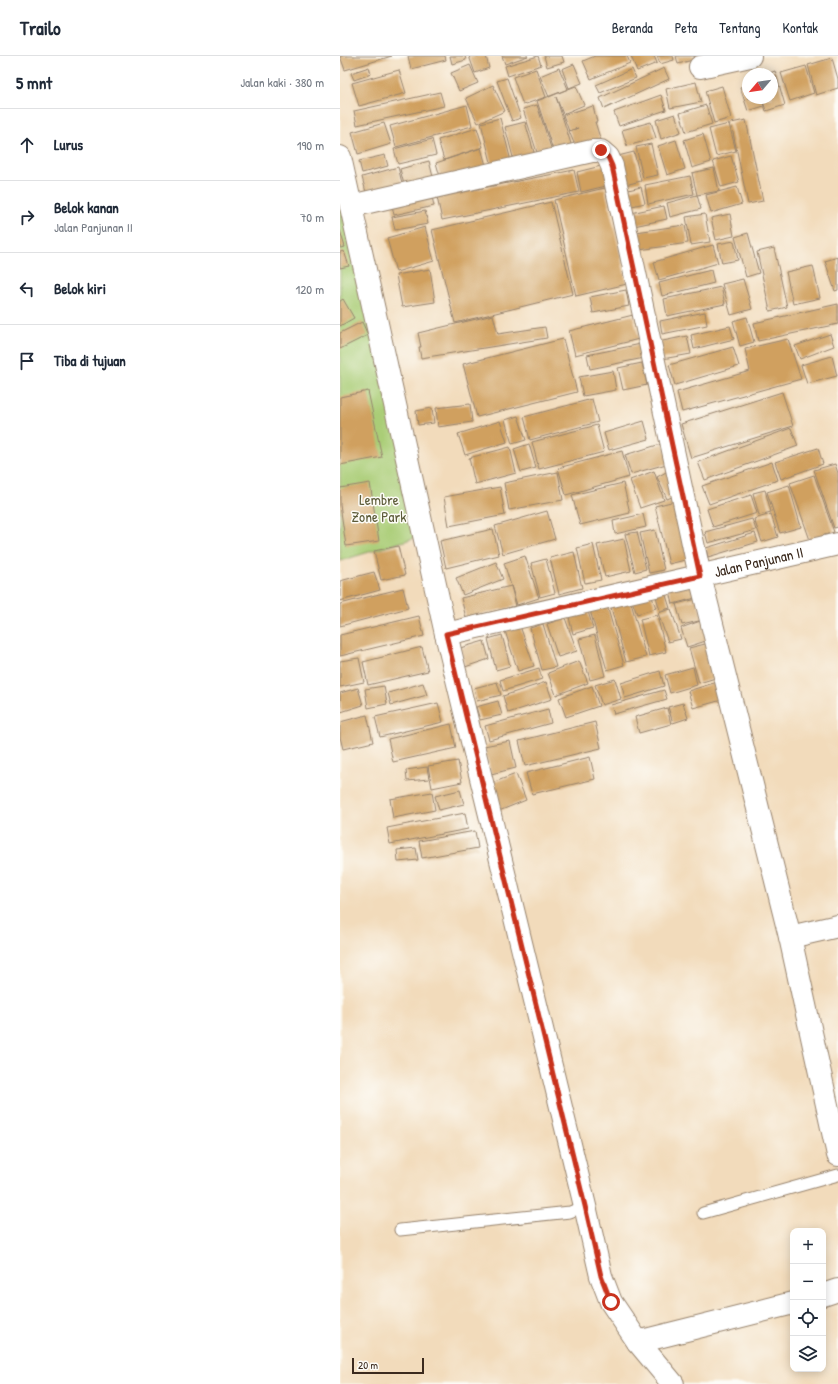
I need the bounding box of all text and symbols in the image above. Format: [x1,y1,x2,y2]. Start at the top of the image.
text: Trailo [20,15,61,41]
text: Beranda [612,18,653,37]
text: Peta [675,18,697,37]
text: Tentang [719,18,761,37]
text: Kontak [783,18,818,37]
north arrow [742,68,778,104]
text: 5 mnt [16,71,52,94]
text: Jalan kaki · 380 m [240,73,324,91]
icon: ahead [16,134,38,156]
text: Lurus [54,134,83,155]
text: 190 m [297,136,324,154]
route end [592,141,610,159]
text: Belok kanan [54,197,119,218]
icon: right [16,206,38,228]
text: 70 m [300,208,324,226]
text: Jalan Panjunan II [54,218,133,236]
icon: left [16,278,38,300]
text: Belok kiri [54,278,106,299]
text: 120 m [296,280,324,298]
icon: arrive [16,350,38,372]
text: Tiba di tujuan [54,350,126,371]
park label: Lembre Zone Park [352,489,406,527]
street label: Jalan Panjunan II [712,541,805,582]
map controls [790,1228,826,1372]
button: + [790,1228,826,1264]
button: − [790,1264,826,1300]
route start [602,1293,620,1311]
button: locate [790,1300,826,1336]
button: layers [790,1336,826,1372]
scale bar [352,1356,424,1375]
text: 20 m [358,1358,378,1372]

